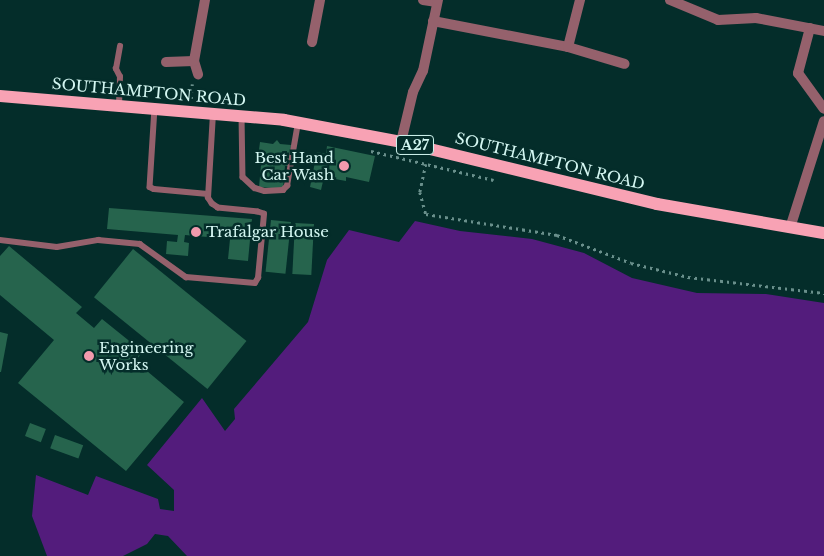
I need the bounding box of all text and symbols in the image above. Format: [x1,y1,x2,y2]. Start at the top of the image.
street label: SOUTHAMPTON ROAD [51,75,247,109]
street label: SOUTHAMPTON ROAD [453,129,647,193]
road number: A27 [395,134,435,156]
place label: Best Hand Car Wash [254,148,334,183]
marker: Best Hand Car Wash [338,160,350,172]
place label: Trafalgar House [206,223,329,241]
marker: Trafalgar House [190,226,202,238]
place label: Engineering Works [99,338,193,373]
marker: Engineering Works [83,350,95,362]

